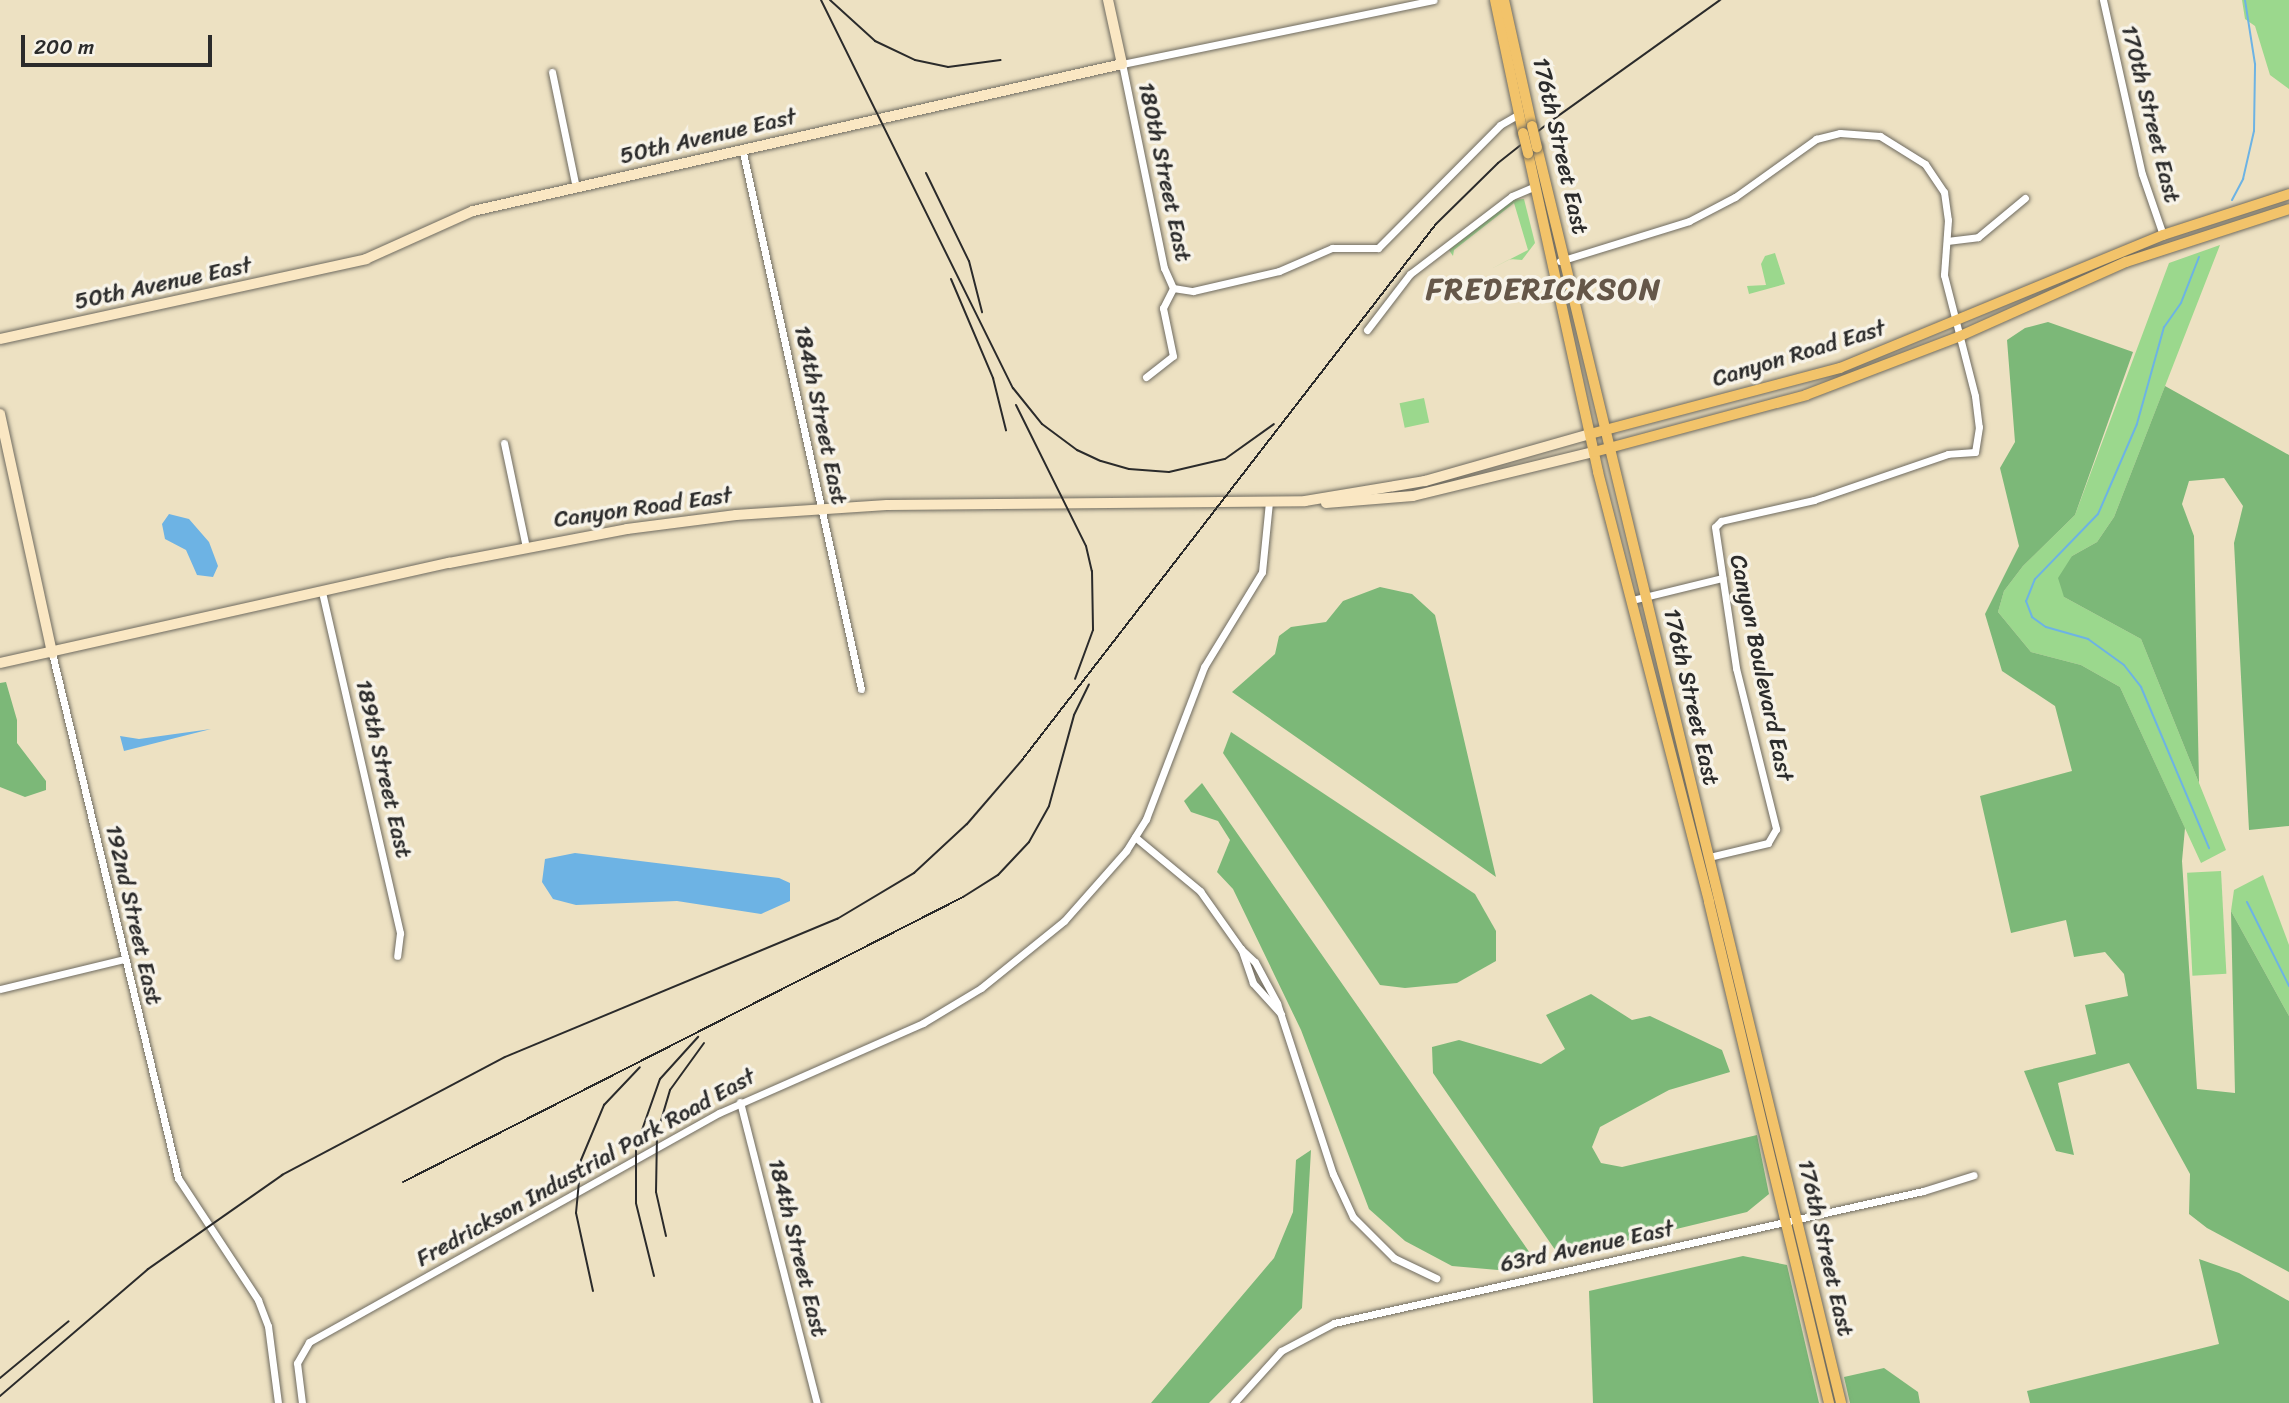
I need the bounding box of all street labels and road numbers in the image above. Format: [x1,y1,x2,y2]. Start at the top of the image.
street label: 170th Street East [2114,22,2186,206]
street label: 176th Street East [1526,54,1594,238]
street label: 180th Street East [1131,79,1197,265]
street label: 50th Avenue East [617,103,799,171]
street label: 50th Avenue East [72,252,254,316]
street label: Canyon Road East [1709,314,1889,394]
street label: 184th Street East [787,322,853,508]
street label: Canyon Road East [552,482,734,534]
street label: Canyon Boulevard East [1723,552,1799,784]
street label: 176th Street East [1657,605,1725,789]
street label: 189th Street East [349,676,417,862]
street label: 192nd Street East [99,822,167,1008]
street label: Fredrickson Industrial Park Road East [412,1063,760,1273]
street label: 184th Street East [761,1155,833,1341]
street label: 176th Street East [1791,1156,1859,1340]
street label: 63rd Avenue East [1497,1215,1677,1279]

